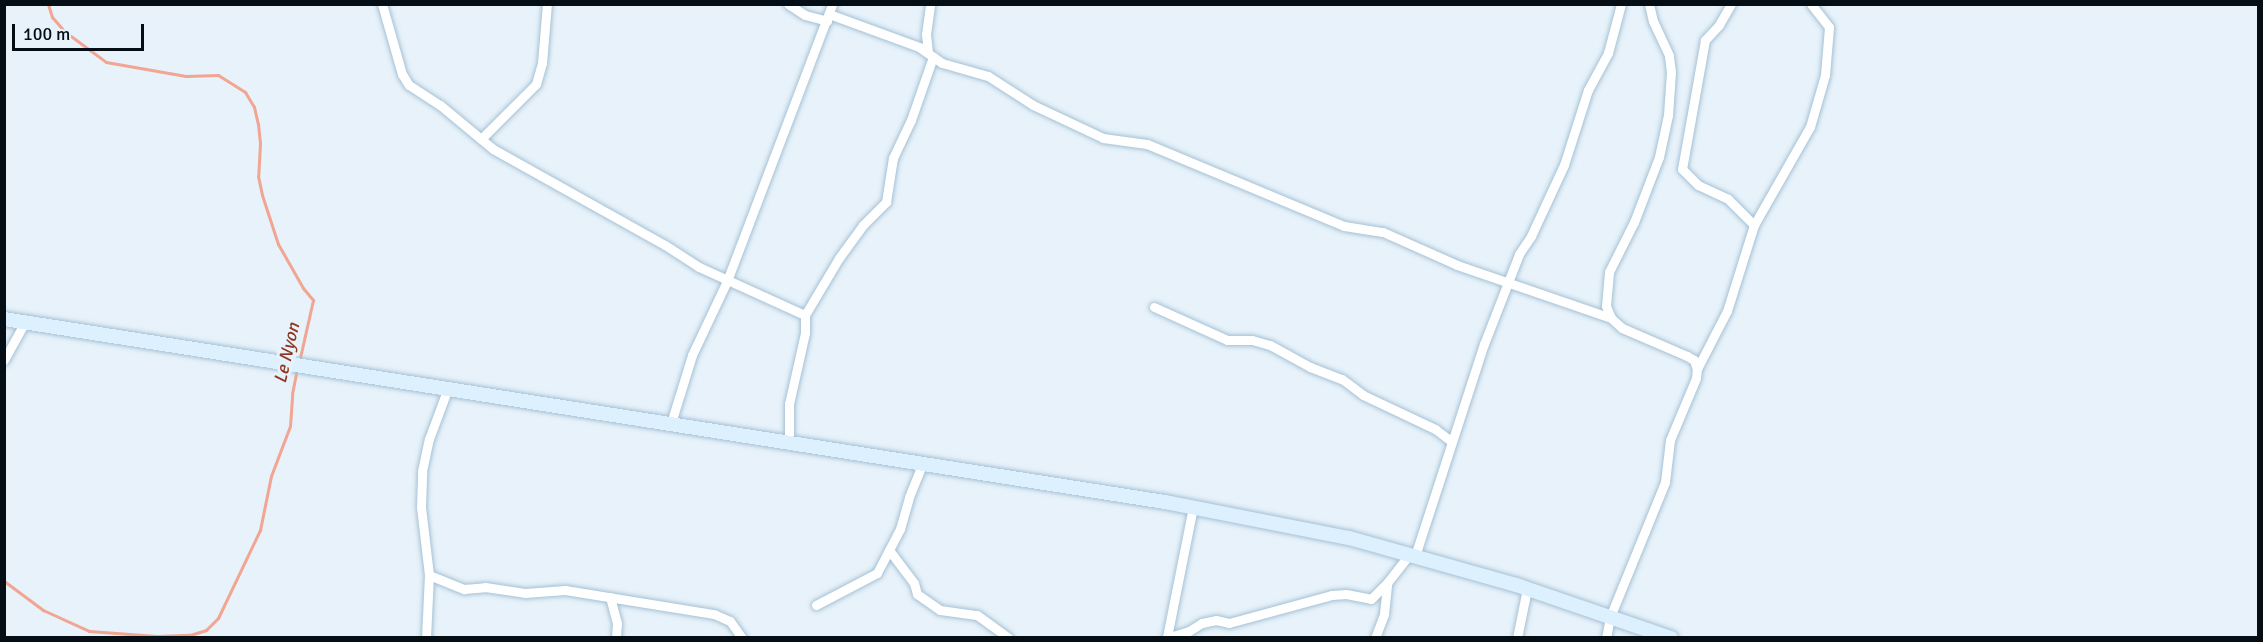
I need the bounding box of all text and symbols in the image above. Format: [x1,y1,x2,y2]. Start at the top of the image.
scale bar [15,12,147,50]
text: 100 m [23,23,70,45]
water label: Le Nyon [270,321,304,385]

